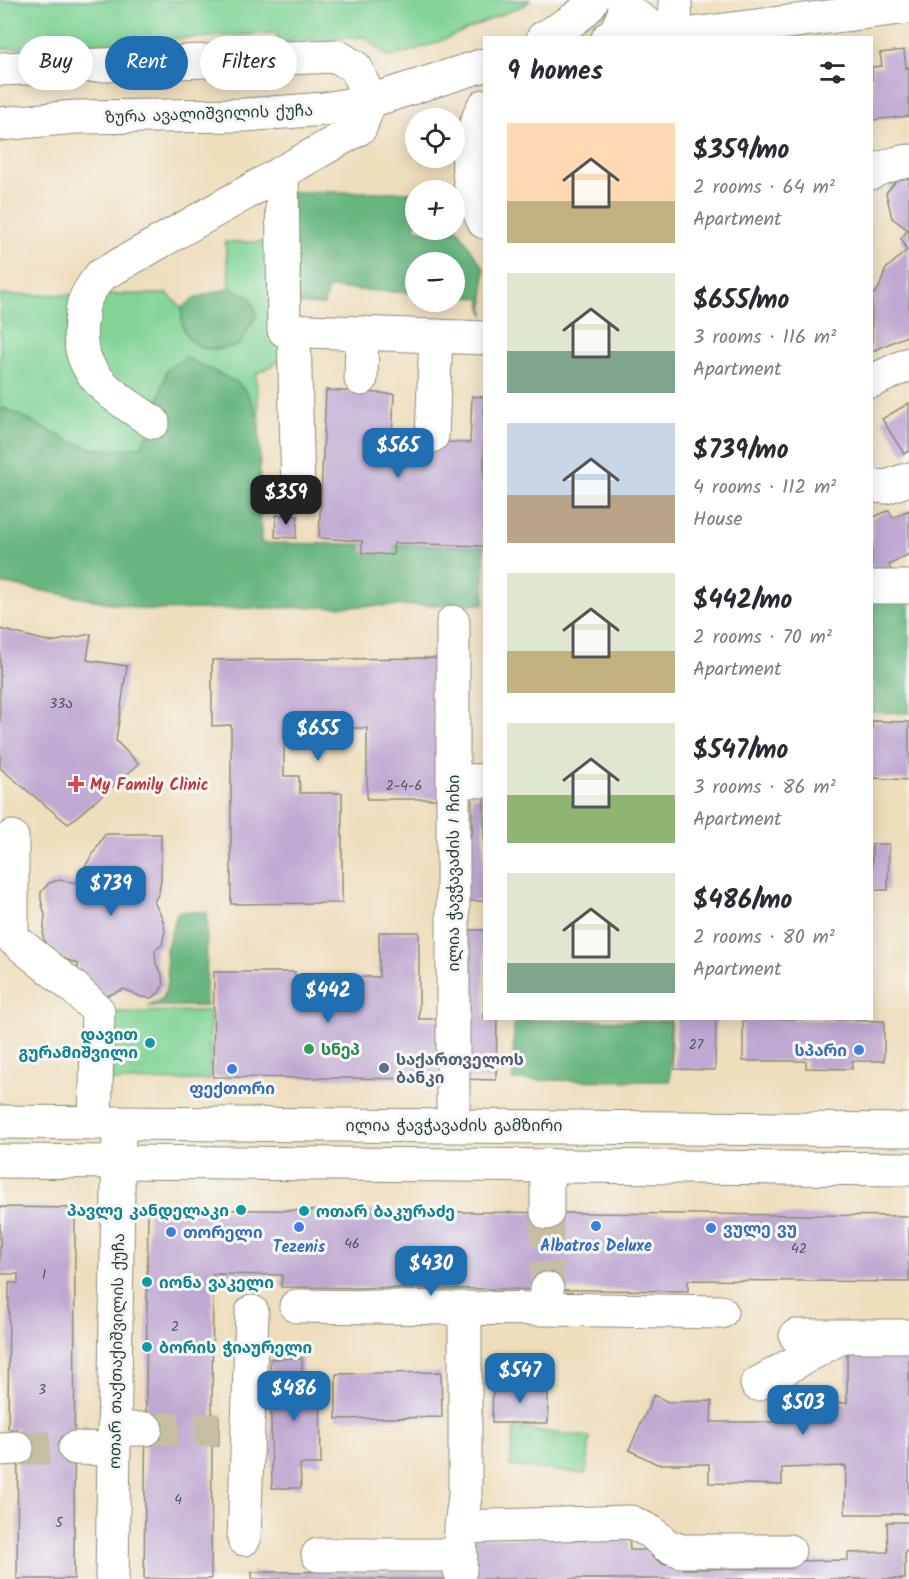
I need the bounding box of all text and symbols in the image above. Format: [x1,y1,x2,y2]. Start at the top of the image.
chip: Buy [18,36,93,90]
chip: Rent [105,36,188,90]
chip: Filters [200,36,297,90]
text: 9 homes [507,51,603,93]
icon: filters [816,56,849,89]
street label: ზურა ავალიშვილის ქუჩა [105,98,313,131]
map controls [405,108,465,312]
button: locate [405,108,465,168]
text: $359/mo [693,130,789,172]
icon: home [555,147,627,219]
text: 2 rooms · 64 m² [693,172,835,204]
button: + [405,180,465,240]
text: Apartment [693,204,782,236]
button: − [405,252,465,312]
text: $655/mo [693,280,789,322]
icon: home [555,297,627,369]
text: 3 rooms · 116 m² [693,322,836,354]
text: Apartment [693,354,782,386]
pin: $565 [362,428,434,479]
text: $739/mo [693,430,789,472]
text: $565 [377,431,419,463]
icon: home [555,447,627,519]
text: 4 rooms · 112 m² [693,472,836,504]
pin: $359 [250,475,322,526]
text: $359 [264,478,308,510]
text: House [693,504,743,536]
text: $442/mo [693,580,792,622]
icon: home [555,597,627,669]
text: 2 rooms · 70 m² [693,622,832,654]
text: Apartment [693,654,782,686]
house number: 33ა [49,693,73,715]
pin: $655 [282,711,354,762]
text: $655 [297,714,339,746]
text: $547/mo [693,730,788,772]
icon: home [555,747,627,819]
text: 3 rooms · 86 m² [693,772,836,804]
place label: My Family Clinic [90,773,209,798]
marker: My Family Clinic [67,775,85,793]
house number: 2-4-6 [386,775,422,797]
street label: ილია ჭავჭავაძის I ჩიხი [442,775,467,972]
text: Apartment [693,804,782,836]
pin: $739 [75,866,147,917]
text: $739 [90,869,132,901]
text: $486/mo [693,880,792,922]
icon: home [555,897,627,969]
text: 2 rooms · 80 m² [693,922,835,954]
text: Apartment [693,954,782,986]
pin: $442 [292,973,364,1024]
text: $442 [305,976,351,1008]
place label: დავით გურამიშვილი [18,1023,138,1066]
house number: 27 [689,1034,704,1056]
marker: დავით გურამიშვილი [143,1036,157,1050]
place label: სნეპ [321,1038,360,1063]
place label: სპარი [795,1039,847,1064]
marker: სნეპ [302,1042,316,1056]
marker: სპარი [852,1043,866,1057]
place label: საქართველოს ბანკი [396,1048,524,1091]
marker: საქართველოს ბანკი [377,1061,391,1075]
marker: ფექთორი [225,1062,239,1076]
place label: ფექთორი [189,1077,275,1102]
street label: ილია ჭავჭავაძის გამზირი [346,1114,562,1139]
place label: პავლე კანდელაკი [67,1199,229,1224]
place label: ოთარ ბაკურაძე [316,1200,455,1225]
marker: პავლე კანდელაკი [234,1203,248,1217]
marker: ოთარ ბაკურაძე [297,1204,311,1218]
place label: ვულე ვუ [723,1217,797,1242]
marker: Albatros Deluxe [589,1219,603,1233]
marker: Tezenis [292,1220,306,1234]
place label: თორელი [183,1221,263,1246]
marker: ვულე ვუ [704,1221,718,1235]
marker: თორელი [164,1225,178,1239]
street label: ოთარ თაქთაქიშვილის ქუჩა [103,1233,132,1469]
house number: 46 [344,1233,360,1255]
place label: Albatros Deluxe [540,1234,652,1259]
place label: Tezenis [273,1235,326,1260]
house number: 42 [791,1238,807,1260]
pin: $430 [395,1246,467,1297]
text: $430 [409,1249,453,1281]
house number: 1 [42,1264,46,1286]
place label: იონა ვაკელი [159,1271,274,1296]
marker: იონა ვაკელი [140,1275,154,1289]
house number: 2 [171,1316,179,1338]
place label: ბორის ჭიაურელი [159,1336,312,1361]
marker: ბორის ჭიაურელი [140,1340,154,1354]
pin: $547 [484,1353,556,1404]
text: $547 [499,1356,541,1388]
pin: $486 [258,1371,330,1422]
text: $486 [271,1374,317,1406]
house number: 3 [38,1379,46,1401]
pin: $503 [767,1385,839,1436]
text: $503 [781,1388,825,1420]
house number: 4 [174,1489,182,1511]
house number: 5 [55,1512,64,1534]

